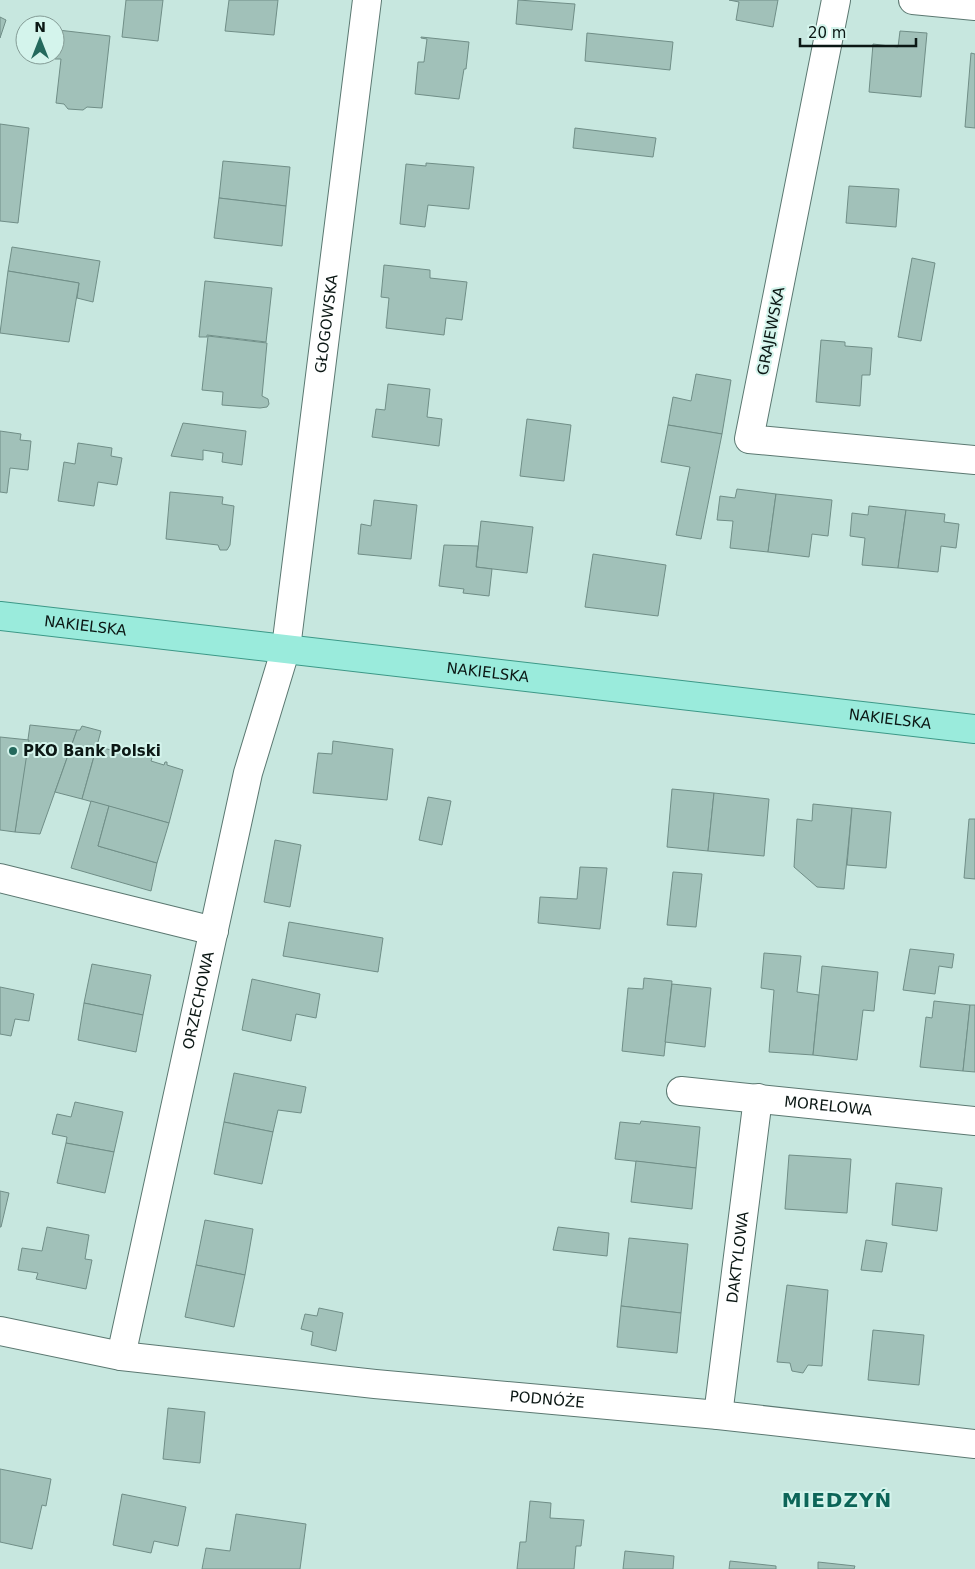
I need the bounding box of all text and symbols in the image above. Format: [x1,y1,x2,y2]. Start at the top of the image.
north arrow [15,15,65,65]
scale bar [800,15,916,47]
text: N [34,19,46,35]
text: 20 m [808,24,846,42]
street label: GŁOGOWSKA [311,273,342,374]
street label: GRAJEWSKA [754,284,789,377]
street label: NAKIELSKA [43,612,128,640]
street label: NAKIELSKA [445,659,531,686]
street label: NAKIELSKA [848,705,933,733]
place label: PKO Bank Polski [23,742,161,760]
marker: PKO Bank Polski [7,745,19,757]
street label: ORZECHOWA [179,949,218,1051]
street label: MORELOWA [783,1093,874,1120]
street label: DAKTYLOWA [723,1210,753,1304]
street label: PODNÓŻE [509,1387,585,1412]
district label: MIEDZYŃ [782,1488,892,1512]

